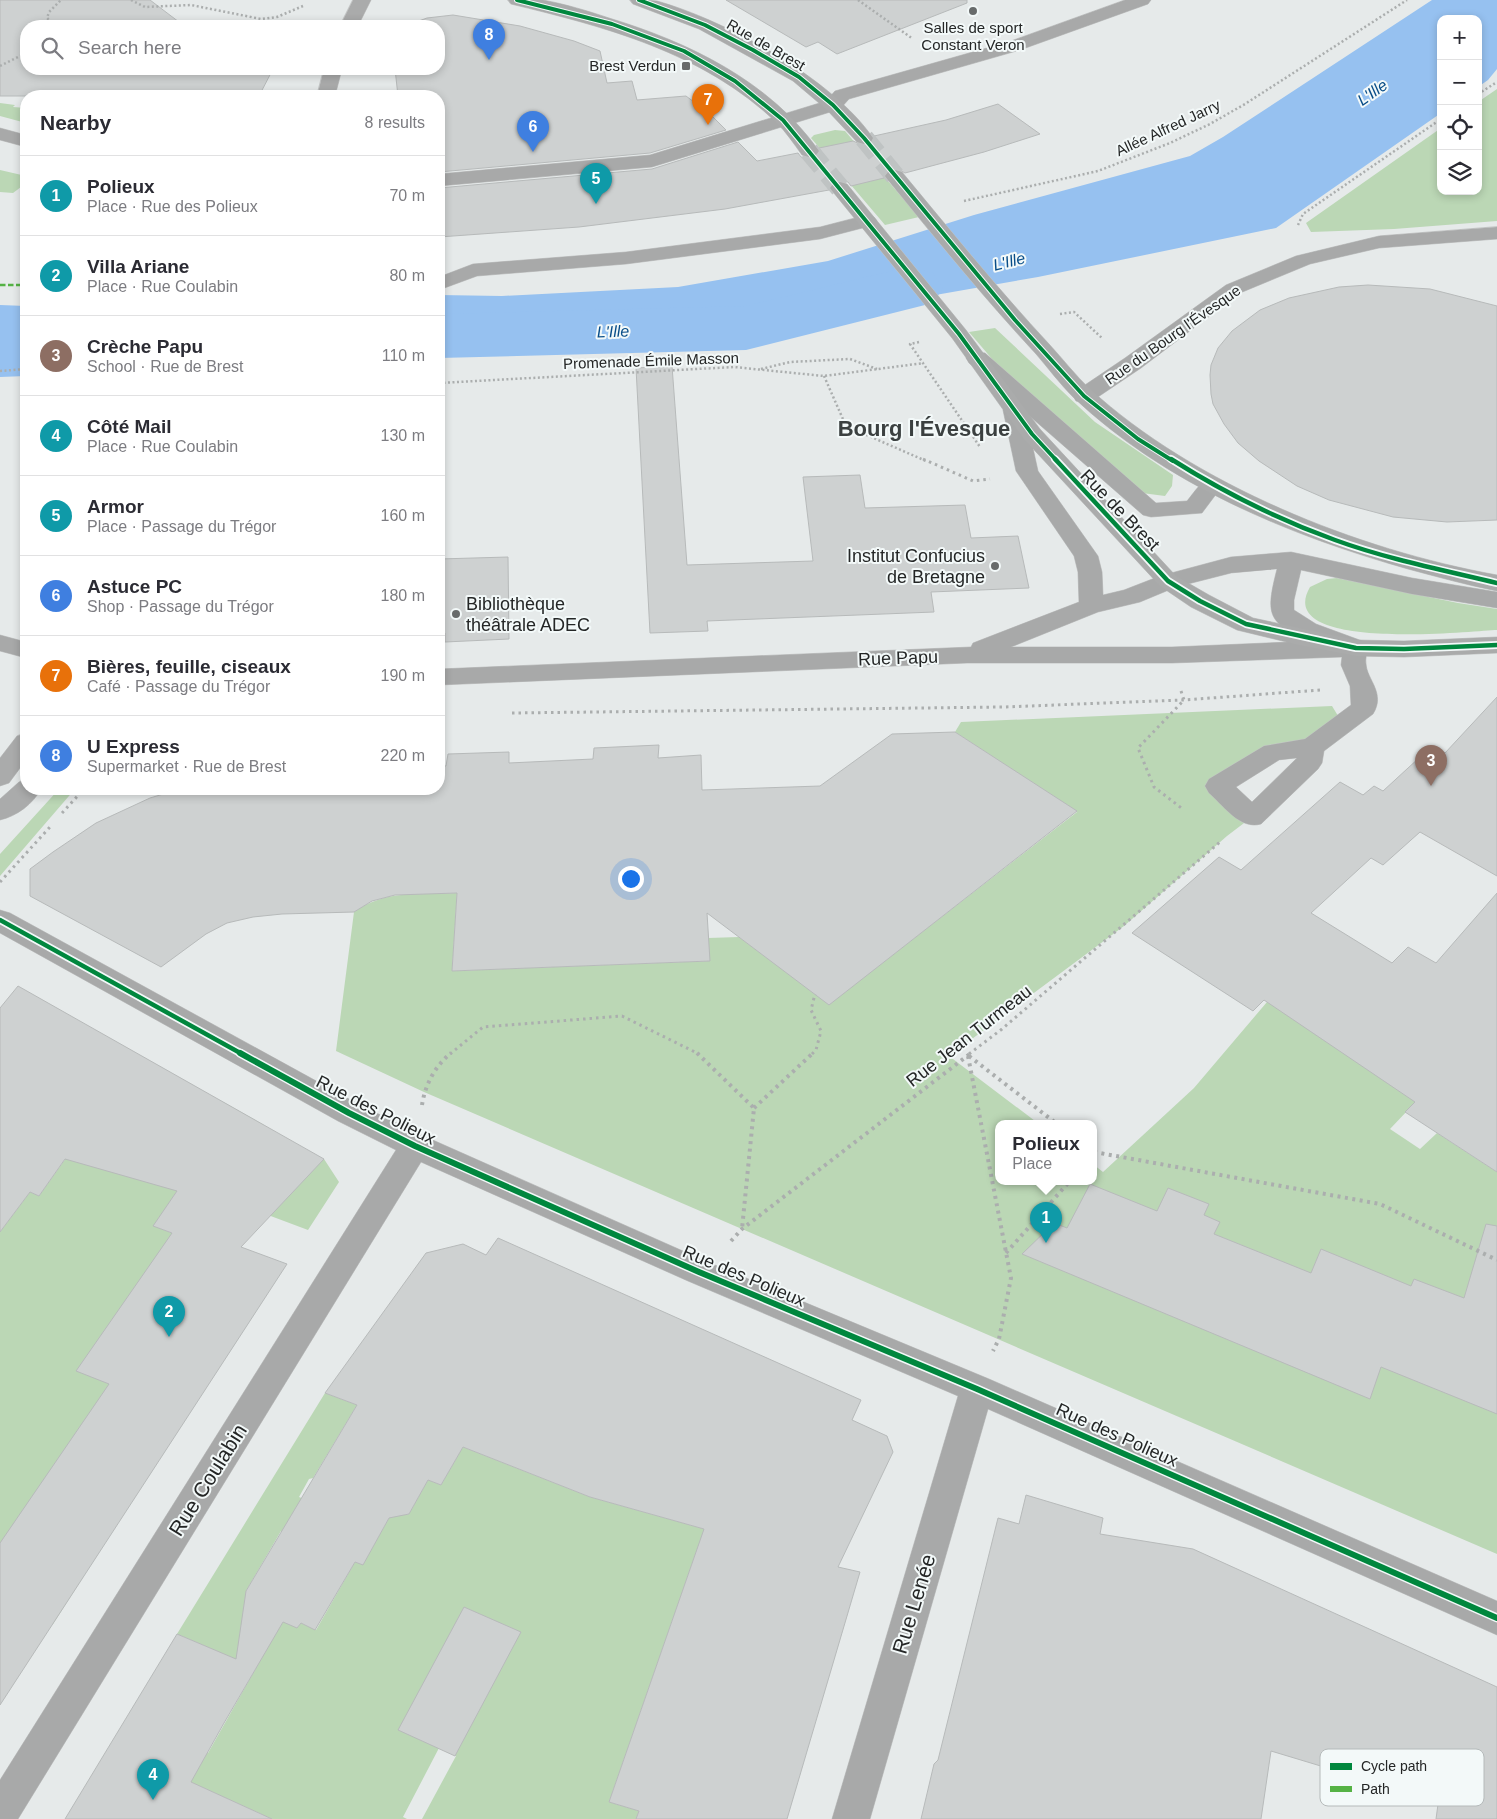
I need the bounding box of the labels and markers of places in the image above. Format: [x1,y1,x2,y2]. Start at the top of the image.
marker: Salles de sport Constant Veron [967,5,979,17]
pin: 8 [473,19,505,60]
place label: Salles de sport Constant Veron [921,19,1025,53]
place label: Brest Verdun [589,57,676,74]
marker: Brest Verdun [680,60,692,72]
pin: 7 [692,84,724,125]
pin: 6 [517,111,549,152]
pin: 5 [580,163,612,204]
place label: Institut Confucius de Bretagne [847,546,985,587]
marker: Institut Confucius de Bretagne [989,560,1001,572]
place label: Bibliothèque théâtrale ADEC [466,594,590,635]
marker: Bibliothèque théâtrale ADEC [450,608,462,620]
pin: 3 [1415,745,1447,786]
pin: 1 [1030,1202,1062,1243]
pin: 2 [153,1296,185,1337]
pin: 4 [137,1759,169,1800]

